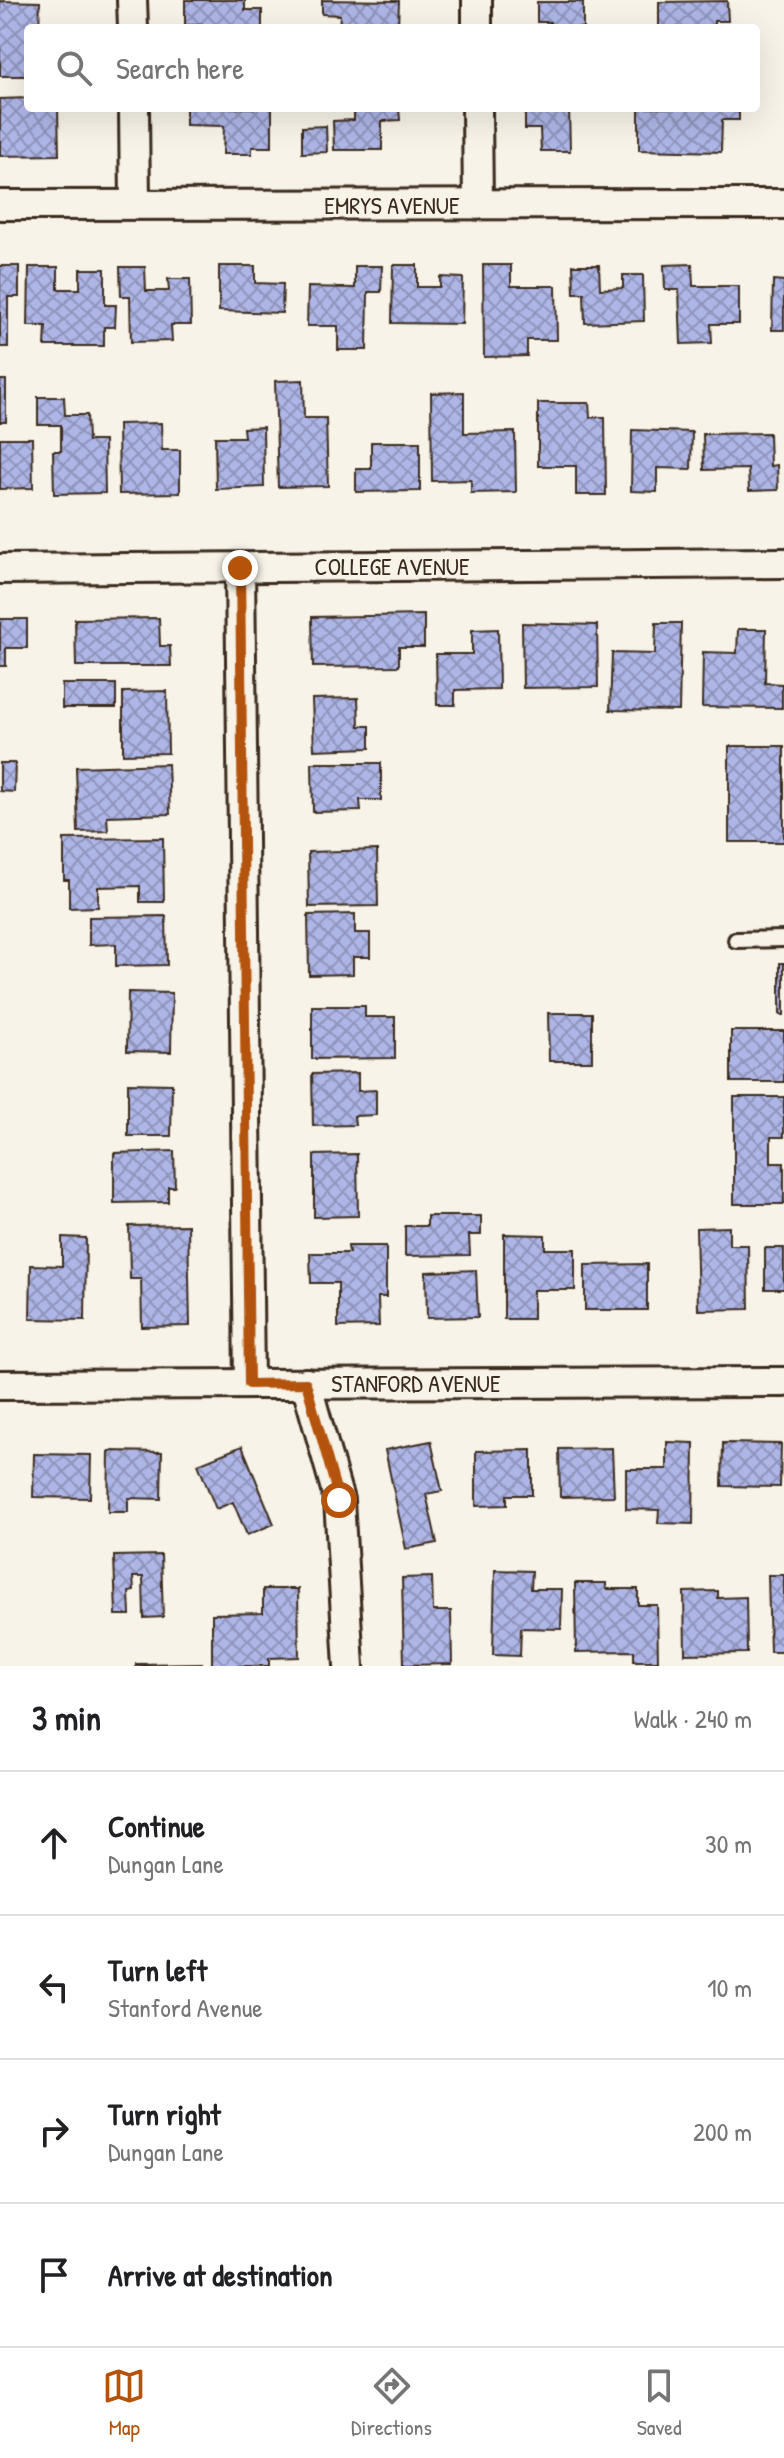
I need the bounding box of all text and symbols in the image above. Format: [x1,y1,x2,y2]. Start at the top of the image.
search box [24,24,760,112]
icon: search [52,46,96,90]
text: Search here [116,48,244,88]
street label: EMRYS AVENUE [324,189,460,221]
route end [222,550,258,586]
street label: COLLEGE AVENUE [315,550,470,582]
street label: STANFORD AVENUE [331,1367,501,1399]
route start [321,1482,357,1518]
text: 3 min [32,1695,101,1741]
text: Walk · 240 m [634,1701,752,1736]
text: Continue [108,1806,205,1846]
icon: ahead [32,1821,76,1865]
text: 30 m [705,1826,752,1861]
text: Dungan Lane [108,1846,224,1881]
text: Turn left [108,1950,207,1990]
icon: left [32,1965,76,2009]
text: 10 m [707,1970,752,2005]
text: Stanford Avenue [108,1990,263,2025]
text: Turn right [108,2094,221,2134]
icon: right [32,2109,76,2153]
text: 200 m [693,2114,752,2149]
text: Dungan Lane [108,2134,224,2169]
icon: arrive [32,2253,76,2297]
text: Arrive at destination [108,2255,333,2295]
tab: Map [102,2364,146,2442]
tab: Directions [351,2364,432,2442]
tab: Saved [637,2364,682,2442]

